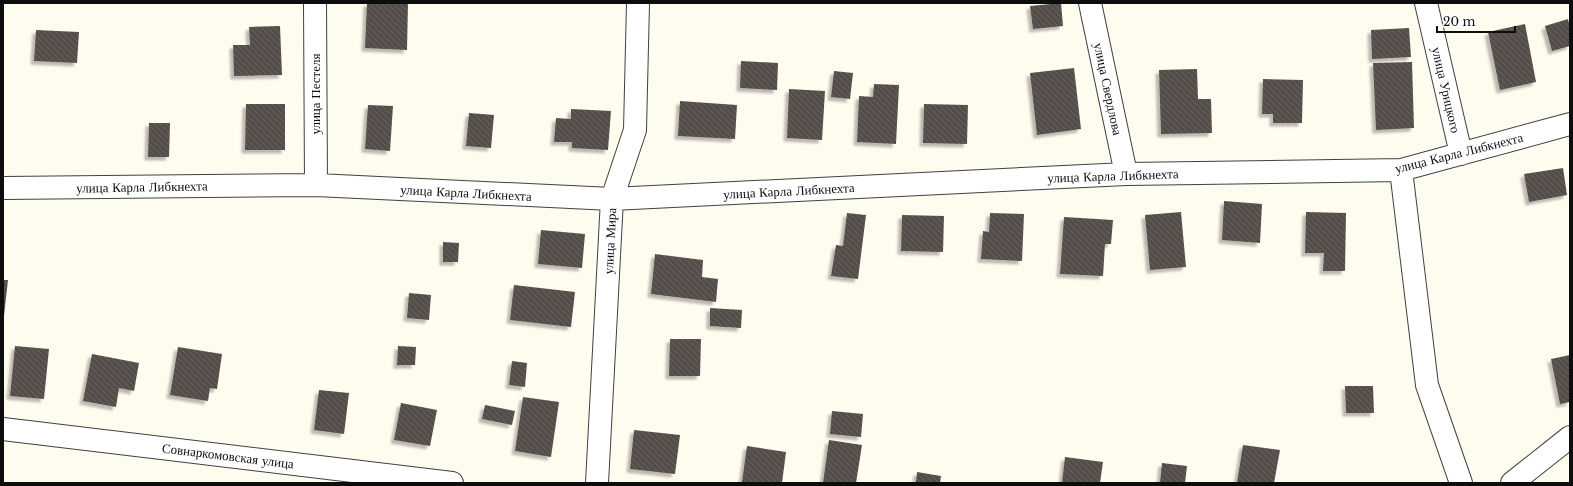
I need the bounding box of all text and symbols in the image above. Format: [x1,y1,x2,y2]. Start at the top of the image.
scale bar [1437,8,1515,34]
text: 20 m [1443,14,1475,29]
street label: улица Свердлова [1090,41,1126,137]
street label: улица Урицкого [1428,45,1464,135]
street label: улица Пестеля [307,53,324,135]
street label: улица Карла Либкнехта [1393,129,1525,177]
street label: улица Карла Либкнехта [1047,165,1179,187]
street label: улица Карла Либкнехта [76,177,208,197]
street label: улица Карла Либкнехта [723,179,855,203]
street label: улица Карла Либкнехта [400,181,532,205]
street label: улица Мира [600,207,620,275]
street label: Совнаркомовская улица [161,439,295,473]

